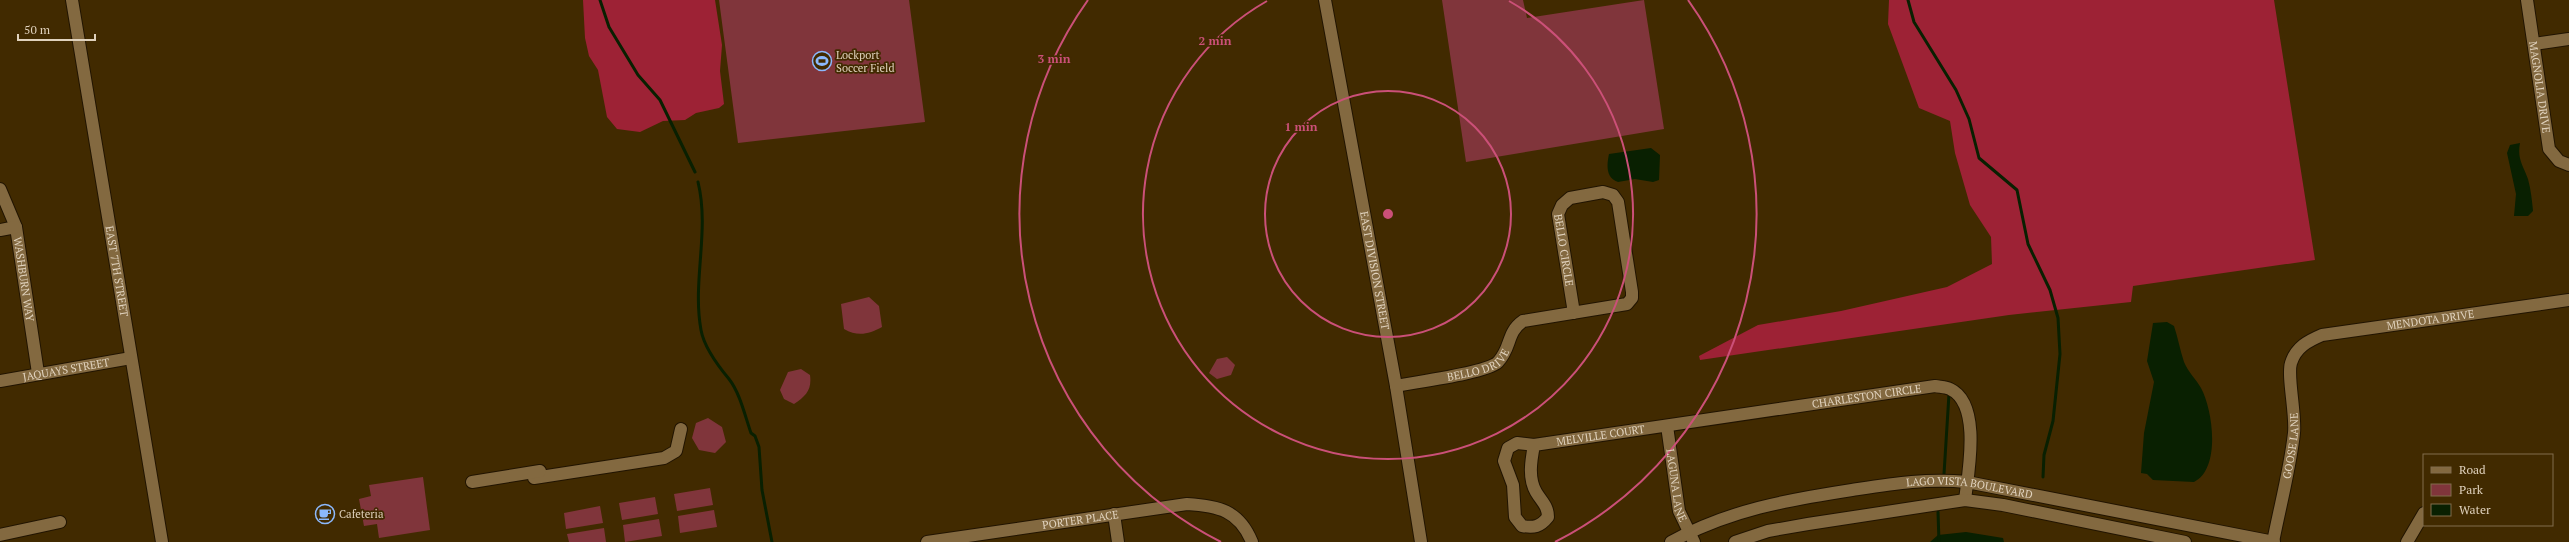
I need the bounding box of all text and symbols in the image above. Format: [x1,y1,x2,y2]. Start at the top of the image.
scale bar [18,16,95,42]
text: 50 m [24,22,51,37]
text: 2 min [1199,33,1232,48]
street label: MAGNOLIA DRIVE [2526,40,2554,134]
place label: Lockport Soccer Field [836,48,895,75]
sports icon: Lockport Soccer Field [811,50,833,72]
text: 3 min [1038,51,1071,66]
text: 1 min [1285,119,1318,134]
centre of rings [1381,207,1395,221]
street label: EAST DIVISION STREET [1357,210,1393,331]
street label: BELLO CIRCLE [1551,213,1577,287]
street label: EAST 7TH STREET [103,225,132,318]
street label: WASHBURN WAY [11,236,37,323]
street label: MENDOTA DRIVE [2386,307,2475,333]
street label: BELLO DRIVE [1446,346,1512,384]
street label: JAQUAYS STREET [22,355,111,384]
street label: CHARLESTON CIRCLE [1811,381,1922,411]
street label: GOOSE LANE [2280,412,2301,480]
street label: MELVILLE COURT [1555,422,1646,449]
street label: LAGUNA LANE [1663,448,1690,524]
legend [2423,454,2553,526]
text: Road [2459,462,2486,477]
street label: LAGO VISTA BOULEVARD [1906,474,2034,502]
text: Park [2459,482,2484,497]
text: Water [2459,502,2491,517]
cafe icon: Cafeteria [314,503,336,525]
place label: Cafeteria [339,507,384,521]
street label: PORTER PLACE [1041,507,1119,532]

